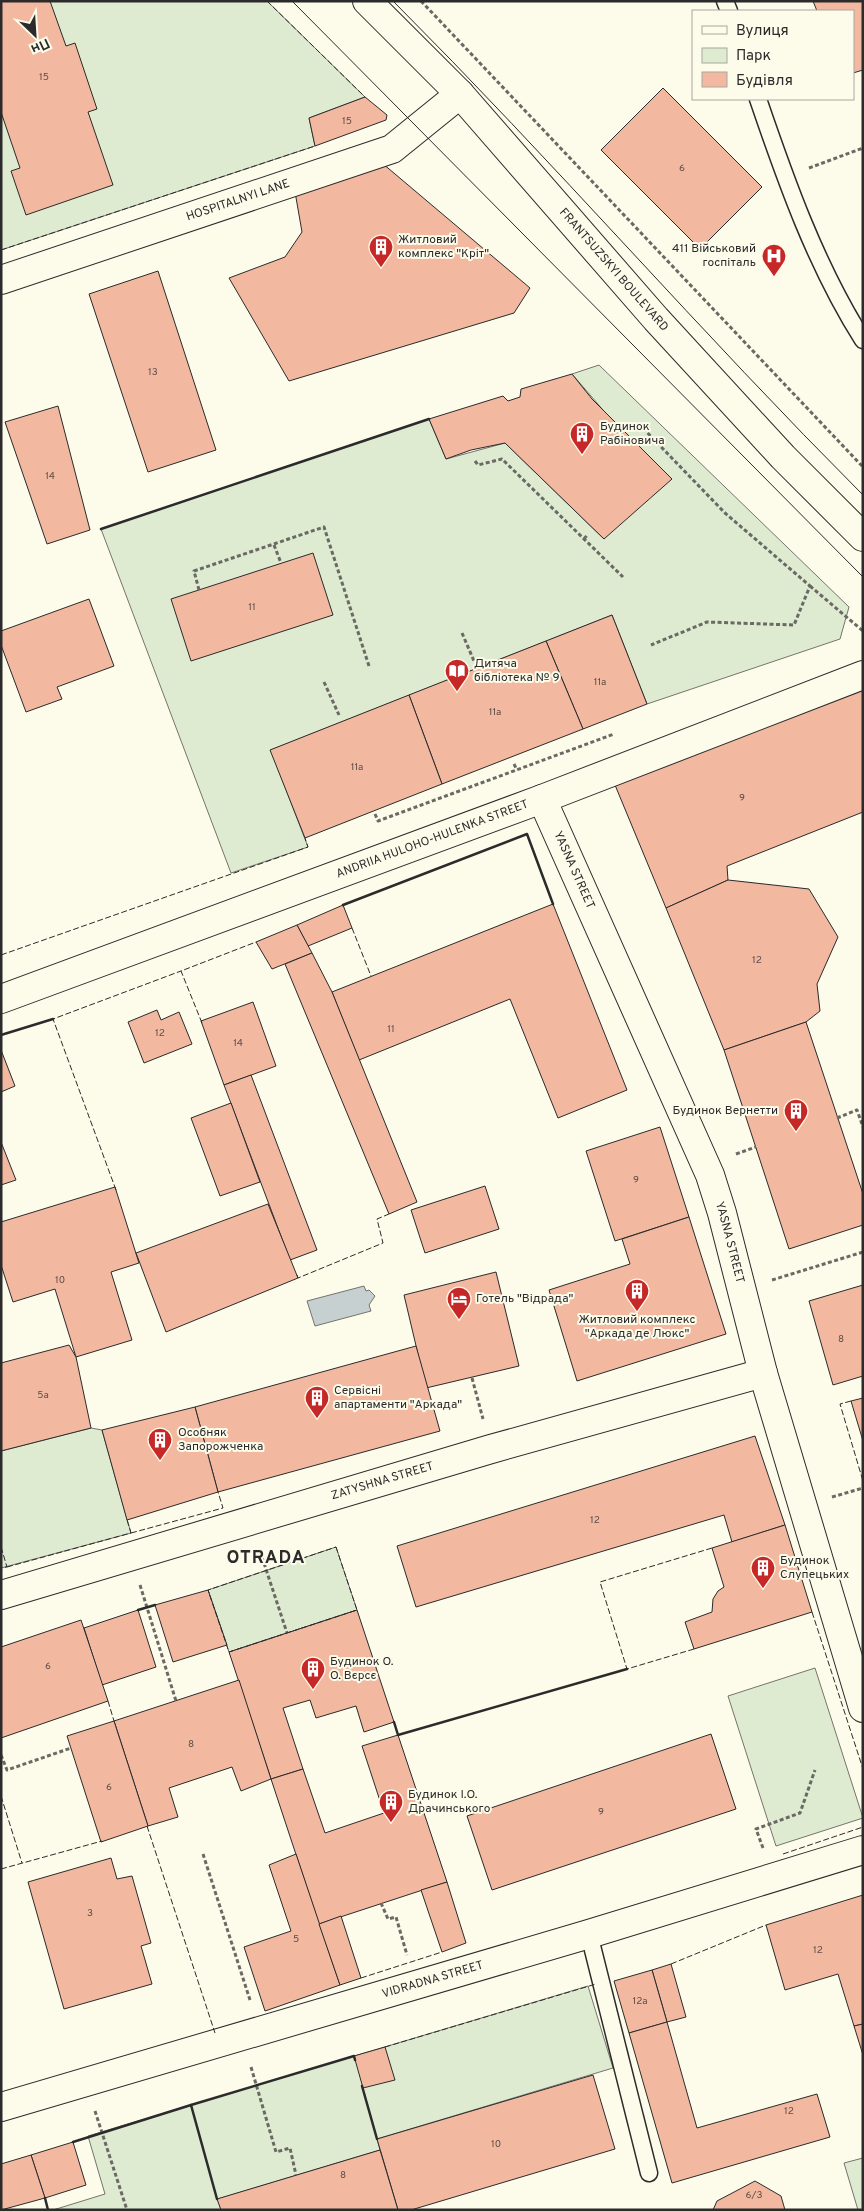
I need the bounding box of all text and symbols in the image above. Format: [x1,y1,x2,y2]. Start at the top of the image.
north arrow [10,10,60,60]
legend [692,10,854,100]
text: Вулиця [736,22,789,41]
text: Пн [28,34,52,57]
text: Парк [736,47,771,66]
house number: 15 [39,71,49,84]
text: Будівля [736,72,793,91]
house number: 15 [342,115,352,128]
house number: 6 [679,162,685,175]
street label: HOSPITALNYI LANE [184,176,292,225]
street label: FRANTSUZSKYI BOULEVARD [555,205,672,335]
place label: Житловий комплекс "Кріт" [398,232,489,262]
building icon: Житловий комплекс "Кріт" [368,234,394,268]
place label: 411 Військовий госпіталь [672,241,756,271]
hospital icon: 411 Військовий госпіталь [761,243,787,277]
house number: 13 [148,366,158,379]
place label: Будинок Рабіновича [600,419,664,449]
building icon: Будинок Рабіновича [569,421,595,455]
house number: 14 [45,470,55,483]
house number: 11 [248,601,256,614]
place label: Дитяча бібліотека № 9 [474,656,560,686]
library icon: Дитяча бібліотека № 9 [444,658,470,692]
house number: 11а [594,676,606,689]
house number: 11а [489,706,501,719]
house number: 11а [351,761,363,774]
house number: 9 [739,792,745,805]
street label: ANDRIIA HULOHO-HULENKA STREET [334,797,531,882]
street label: YASNA STREET [549,829,598,912]
house number: 12 [752,954,762,967]
house number: 11 [387,1023,395,1036]
house number: 12 [155,1027,165,1040]
house number: 14 [233,1037,243,1050]
building icon: Будинок Вернетти [783,1098,809,1132]
place label: Будинок Вернетти [672,1103,778,1119]
house number: 9 [633,1174,639,1187]
street label: YASNA STREET [711,1200,748,1285]
house number: 10 [55,1274,65,1287]
building icon: Житловий комплекс "Аркада де Люкс" [624,1278,650,1312]
hotel icon: Готель "Відрада" [446,1286,472,1320]
place label: Готель "Відрада" [476,1291,573,1307]
place label: Житловий комплекс "Аркада де Люкс" [578,1312,696,1342]
house number: 8 [838,1333,844,1346]
place label: Сервісні апартаменти "Аркада" [334,1383,462,1413]
building icon: Сервісні апартаменти "Аркада" [304,1385,330,1419]
house number: 5а [37,1389,49,1402]
place label: Особняк Запорожченка [178,1425,263,1455]
building icon: Особняк Запорожченка [147,1427,173,1461]
street label: ZATYSHNA STREET [329,1458,436,1504]
house number: 12 [590,1514,600,1527]
district label: OTRADA [226,1547,306,1570]
place label: Будинок Слупецьких [780,1553,849,1583]
building icon: Будинок Слупецьких [750,1555,776,1589]
place label: Будинок О. О. Вєрсє [330,1654,394,1684]
building icon: Будинок О. О. Вєрсє [300,1656,326,1690]
house number: 6 [45,1660,51,1673]
house number: 8 [188,1738,194,1751]
house number: 6 [106,1781,112,1794]
place label: Будинок І.О. Драчинського [408,1787,491,1817]
building icon: Будинок І.О. Драчинського [378,1789,404,1823]
house number: 9 [598,1806,604,1819]
house number: 3 [87,1907,93,1920]
house number: 5 [293,1933,299,1946]
house number: 12 [813,1944,823,1957]
street label: VIDRADNA STREET [380,1957,485,2002]
house number: 12а [632,1995,648,2008]
house number: 12 [784,2105,794,2118]
house number: 10 [491,2138,501,2151]
house number: 8 [340,2169,346,2182]
house number: 6/3 [746,2189,762,2202]

